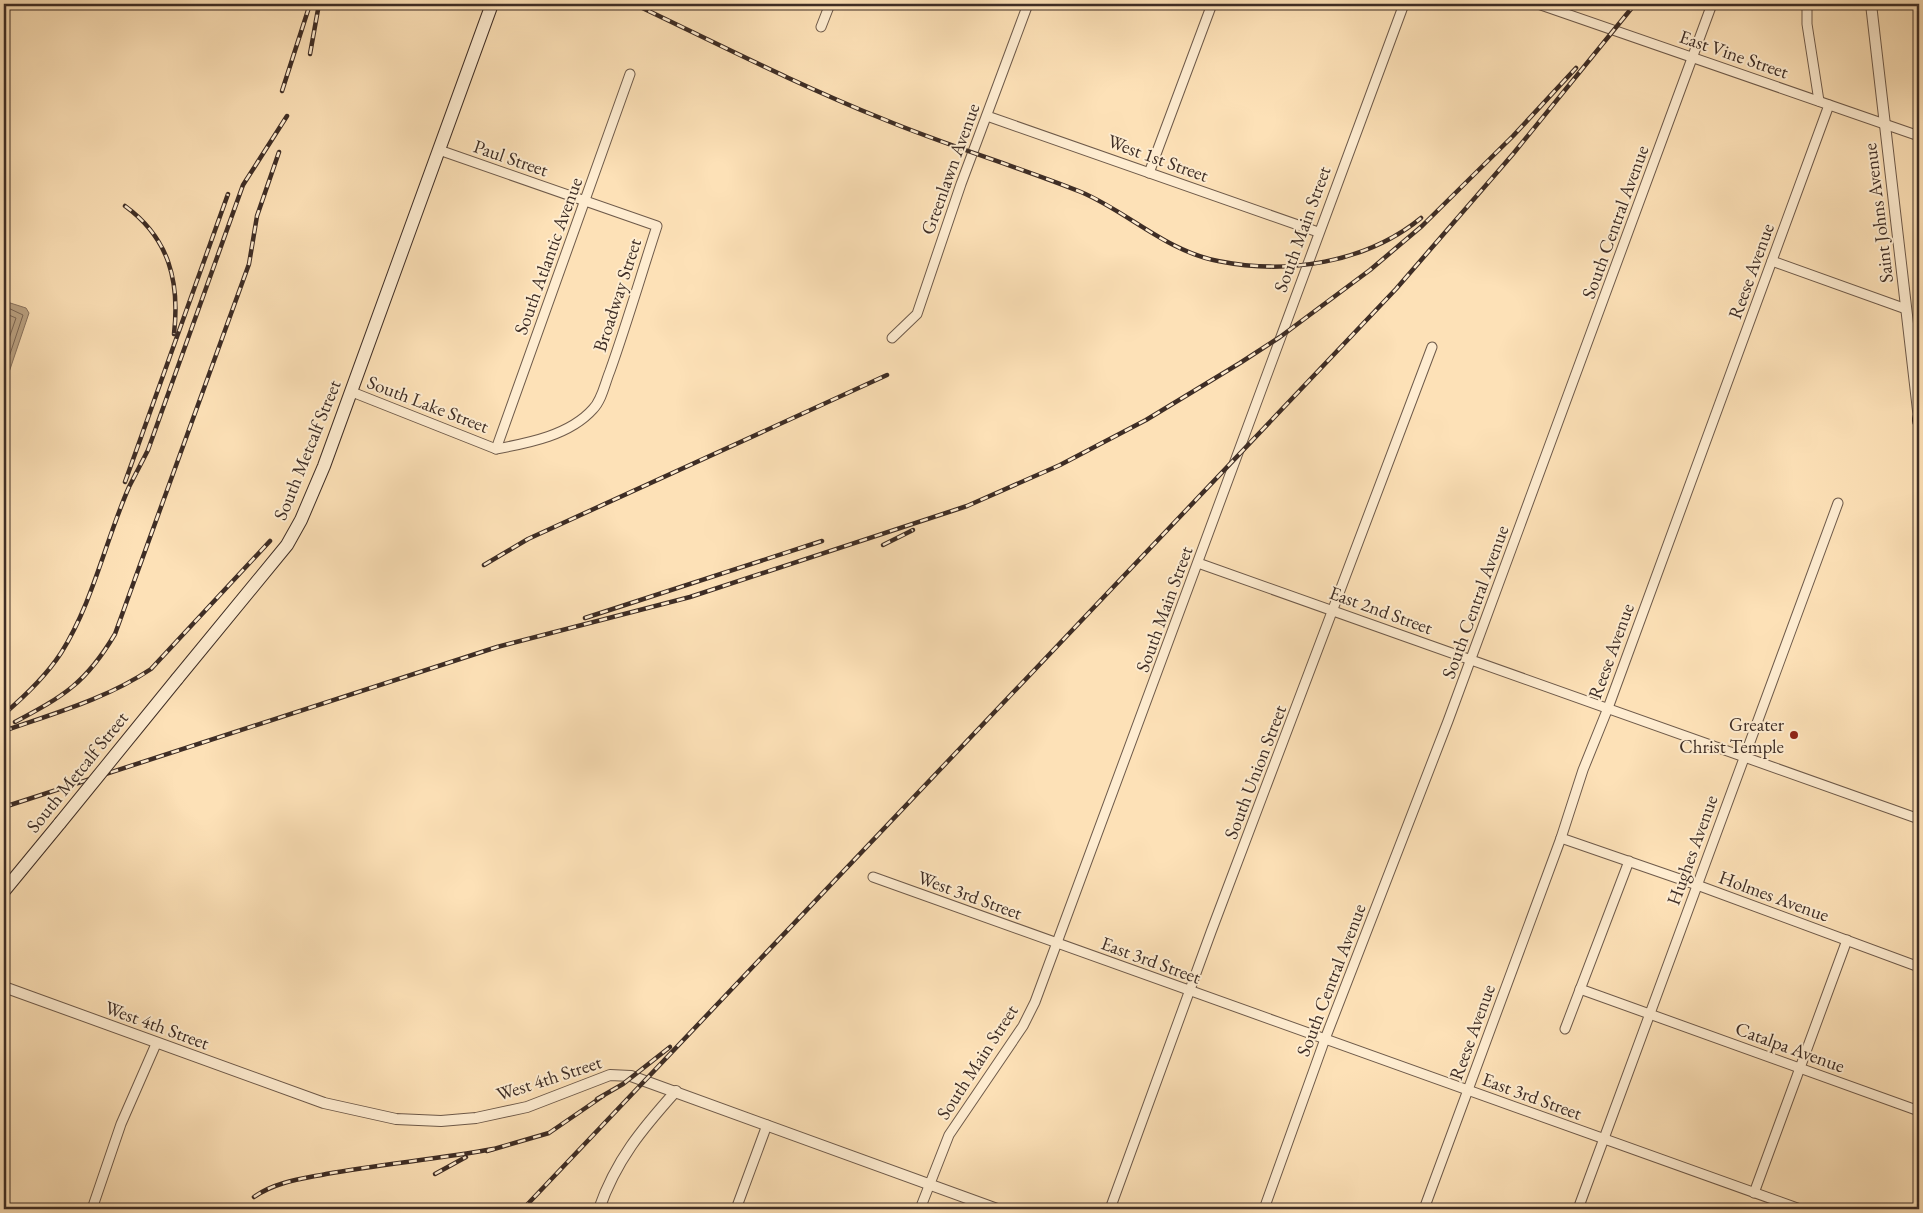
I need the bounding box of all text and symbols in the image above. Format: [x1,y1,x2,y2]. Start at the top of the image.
street label: East Vine Street [1676,24,1792,84]
street label: Greenlawn Avenue [915,100,985,238]
street label: West 1st Street [1104,128,1212,188]
street label: Paul Street [470,134,552,182]
street label: South Central Avenue [1576,142,1654,302]
street label: Saint Johns Avenue [1857,142,1899,284]
street label: South Main Street [1268,163,1336,295]
street label: South Atlantic Avenue [508,174,588,338]
street label: Reese Avenue [1722,220,1780,322]
street label: Broadway Street [587,235,647,355]
street label: South Lake Street [364,369,492,439]
street label: South Metcalf Street [267,376,347,524]
street label: South Central Avenue [1436,522,1514,682]
street label: South Main Street [1130,543,1198,675]
street label: East 2nd Street [1326,580,1436,640]
street label: Reese Avenue [1582,600,1640,702]
street label: South Union Street [1218,701,1292,843]
street label: South Metcalf Street [20,706,134,838]
place label: Greater Christ Temple [1679,712,1785,759]
marker: Greater Christ Temple [1788,729,1800,741]
street label: Hughes Avenue [1661,792,1723,908]
street label: Holmes Avenue [1715,864,1833,928]
street label: West 3rd Street [914,865,1026,925]
street label: South Central Avenue [1290,900,1372,1060]
street label: East 3rd Street [1098,930,1204,990]
street label: Reese Avenue [1443,981,1501,1083]
street label: West 4th Street [101,995,213,1055]
street label: South Main Street [930,1000,1024,1124]
street label: Catalpa Avenue [1732,1016,1848,1078]
street label: West 4th Street [493,1049,605,1107]
street label: East 3rd Street [1479,1066,1585,1126]

